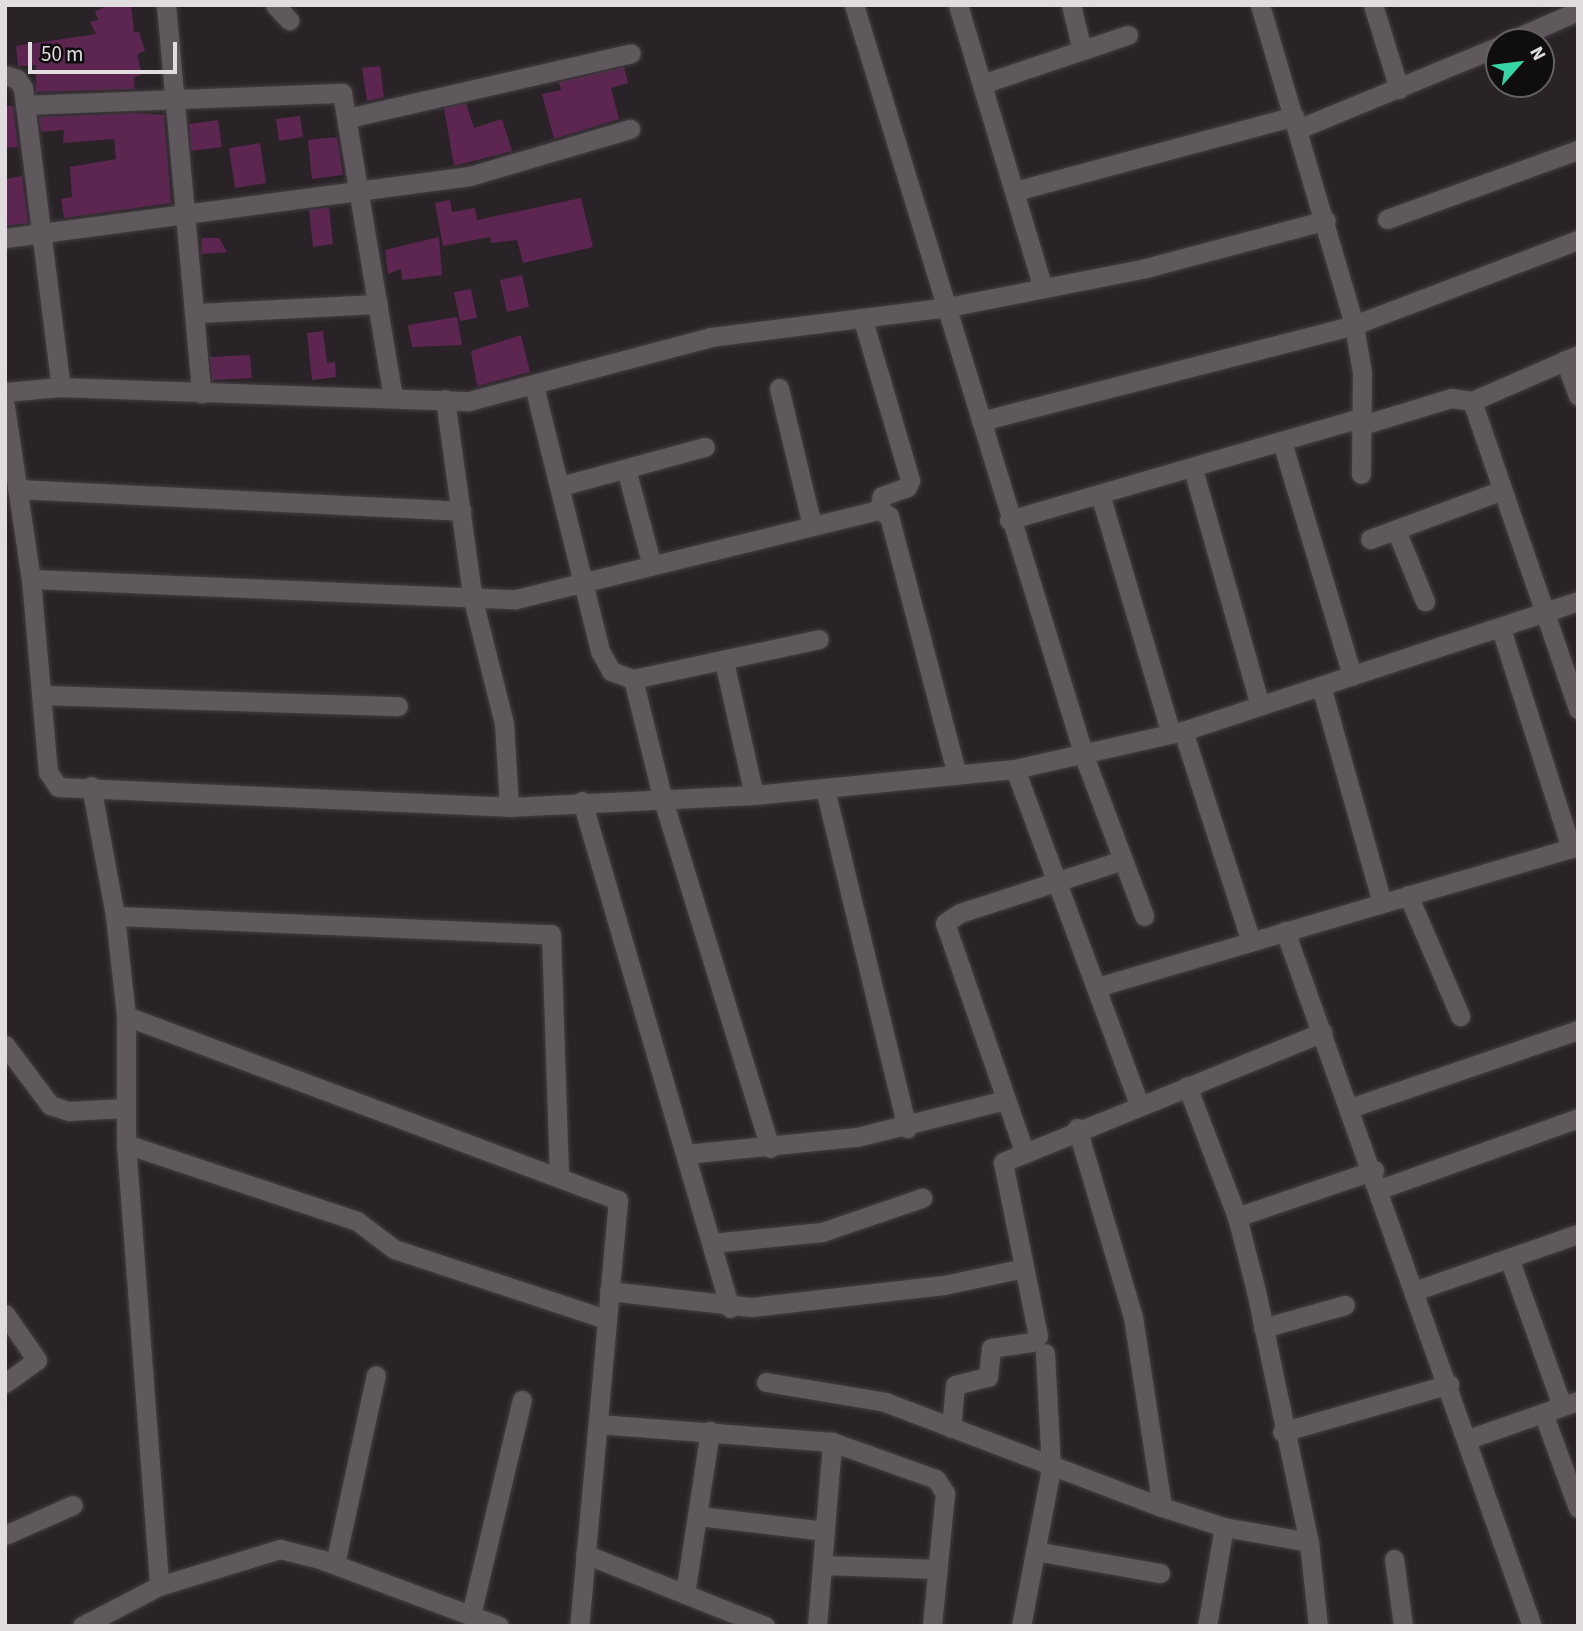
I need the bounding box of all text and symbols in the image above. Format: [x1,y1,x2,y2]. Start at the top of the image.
scale bar [32,28,180,72]
north arrow [1485,28,1555,98]
text: 50 m [41,39,83,69]
text: N [1522,42,1552,66]

